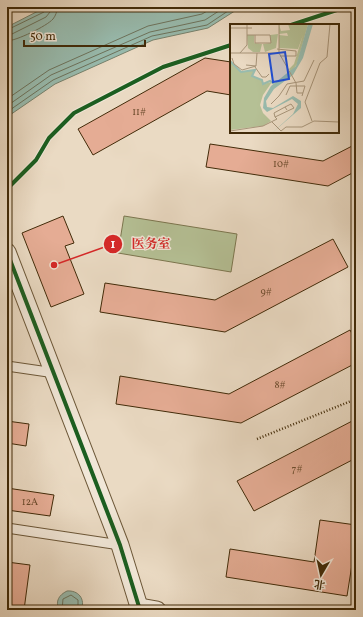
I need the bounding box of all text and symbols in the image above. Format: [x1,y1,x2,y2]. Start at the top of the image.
scale bar [24,22,145,48]
inset map [230,24,339,133]
text: 50 m [30,29,56,45]
house number: 11# [132,105,146,119]
house number: 10# [273,157,289,171]
callout: 医务室 [103,231,178,256]
text: 医务室 [131,236,171,254]
text: 1 [111,237,116,253]
house number: 9# [260,285,272,299]
house number: 8# [275,378,286,392]
house number: 7# [292,462,302,476]
house number: 12A [22,495,38,509]
north arrow [301,555,341,595]
text: 北 [313,575,326,592]

